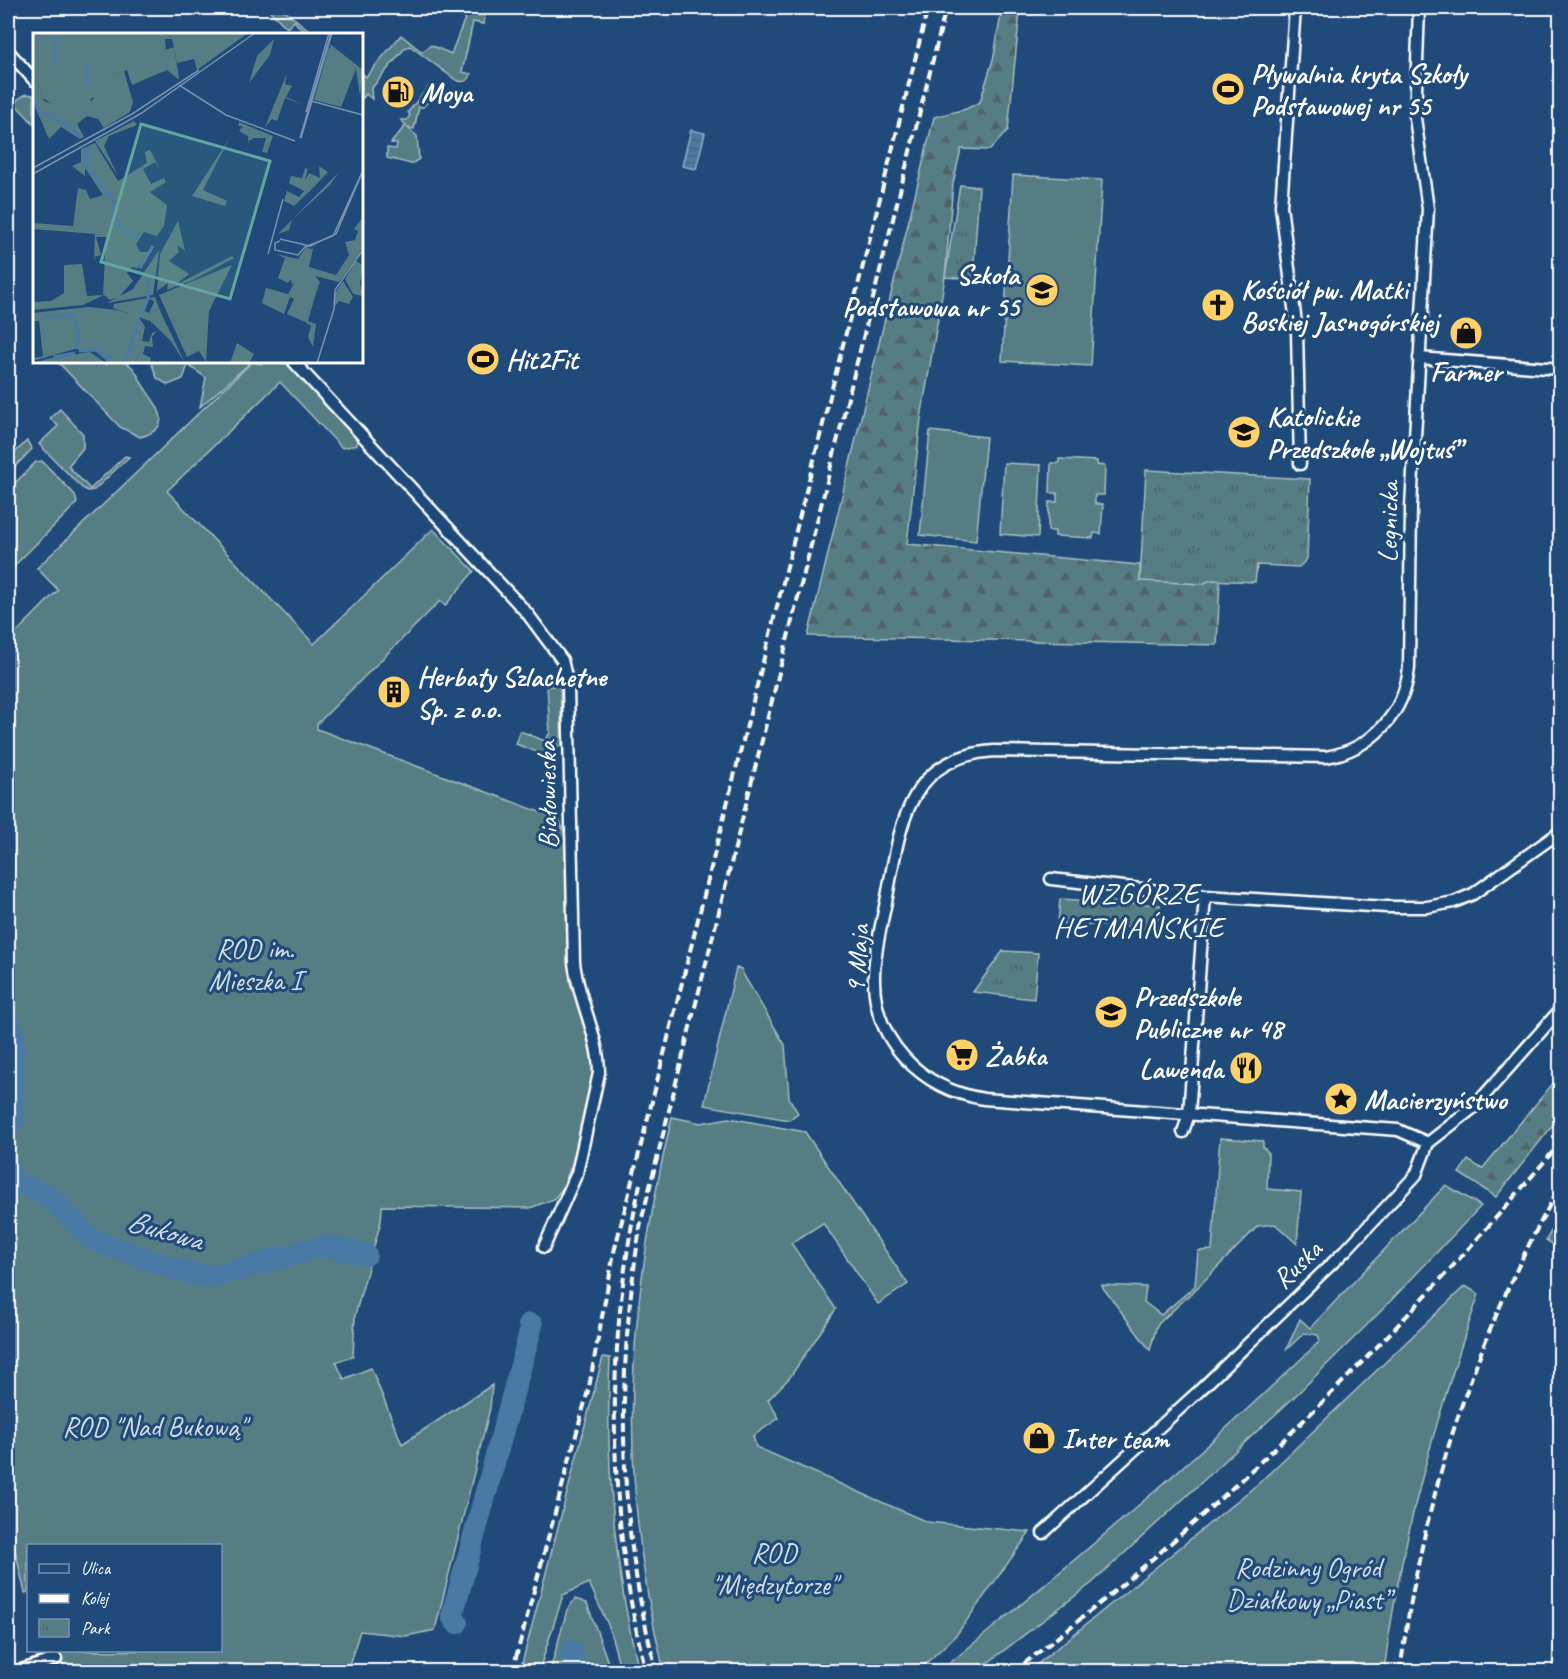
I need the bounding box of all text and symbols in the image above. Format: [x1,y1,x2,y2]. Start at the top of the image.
inset map [33,33,363,363]
place label: Pływalnia kryta Szkoły Podstawowej nr 55 [1251,56,1469,123]
sports icon: Pływalnia kryta Szkoły Podstawowej nr 55 [1210,71,1246,107]
fuel station icon: Moya [380,74,416,110]
place label: Moya [421,75,475,110]
place label: Szkoła Podstawowa nr 55 [842,257,1022,324]
school or university icon: Szkoła Podstawowa nr 55 [1024,272,1060,308]
place label: Kościół pw. Matki Boskiej Jasnogórskiej [1241,272,1442,339]
church icon: Kościół pw. Matki Boskiej Jasnogórskiej [1200,287,1236,323]
shop icon: Farmer [1448,315,1484,351]
sports icon: Hit2Fit [465,341,501,377]
place label: Hit2Fit [506,342,581,377]
place label: Farmer [1430,354,1505,389]
place label: Katolickie Przedszkole „Wojtuś” [1267,399,1467,466]
school or university icon: Katolickie Przedszkole „Wojtuś” [1226,414,1262,450]
street label: Legnicka [1370,479,1406,563]
place label: Herbaty Szlachetne Sp. z o.o. [417,659,609,726]
building icon: Herbaty Szlachetne Sp. z o.o. [376,674,412,710]
street label: Białowieska [529,739,565,849]
district label: WZGÓRZE HETMAŃSKIE [1053,874,1227,946]
street label: 9 Maja [837,922,877,994]
park label: ROD im. Mieszka I [209,931,307,998]
place label: Przedszkole Publiczne nr 48 [1134,979,1286,1046]
school or university icon: Przedszkole Publiczne nr 48 [1093,994,1129,1030]
supermarket icon: Żabka [944,1037,980,1073]
place label: Żabka [985,1038,1049,1073]
restaurant icon: Lawenda [1228,1050,1264,1086]
place label: Lawenda [1139,1051,1225,1086]
place icon: Macierzyństwo [1323,1081,1359,1117]
place label: Macierzyństwo [1364,1082,1509,1117]
water label: Bukowa [123,1201,210,1260]
street label: Ruska [1265,1231,1330,1296]
park label: ROD "Nad Bukową" [62,1409,251,1444]
shop icon: Inter team [1021,1420,1057,1456]
place label: Inter team [1062,1421,1171,1456]
park label: ROD "Międzytorze" [712,1535,842,1602]
legend [27,1544,222,1652]
park label: Rodzinny Ogród Działkowy „Piast” [1226,1550,1396,1617]
text: Ulica [81,1557,112,1579]
text: Kolej [81,1587,110,1609]
text: Park [81,1617,111,1639]

